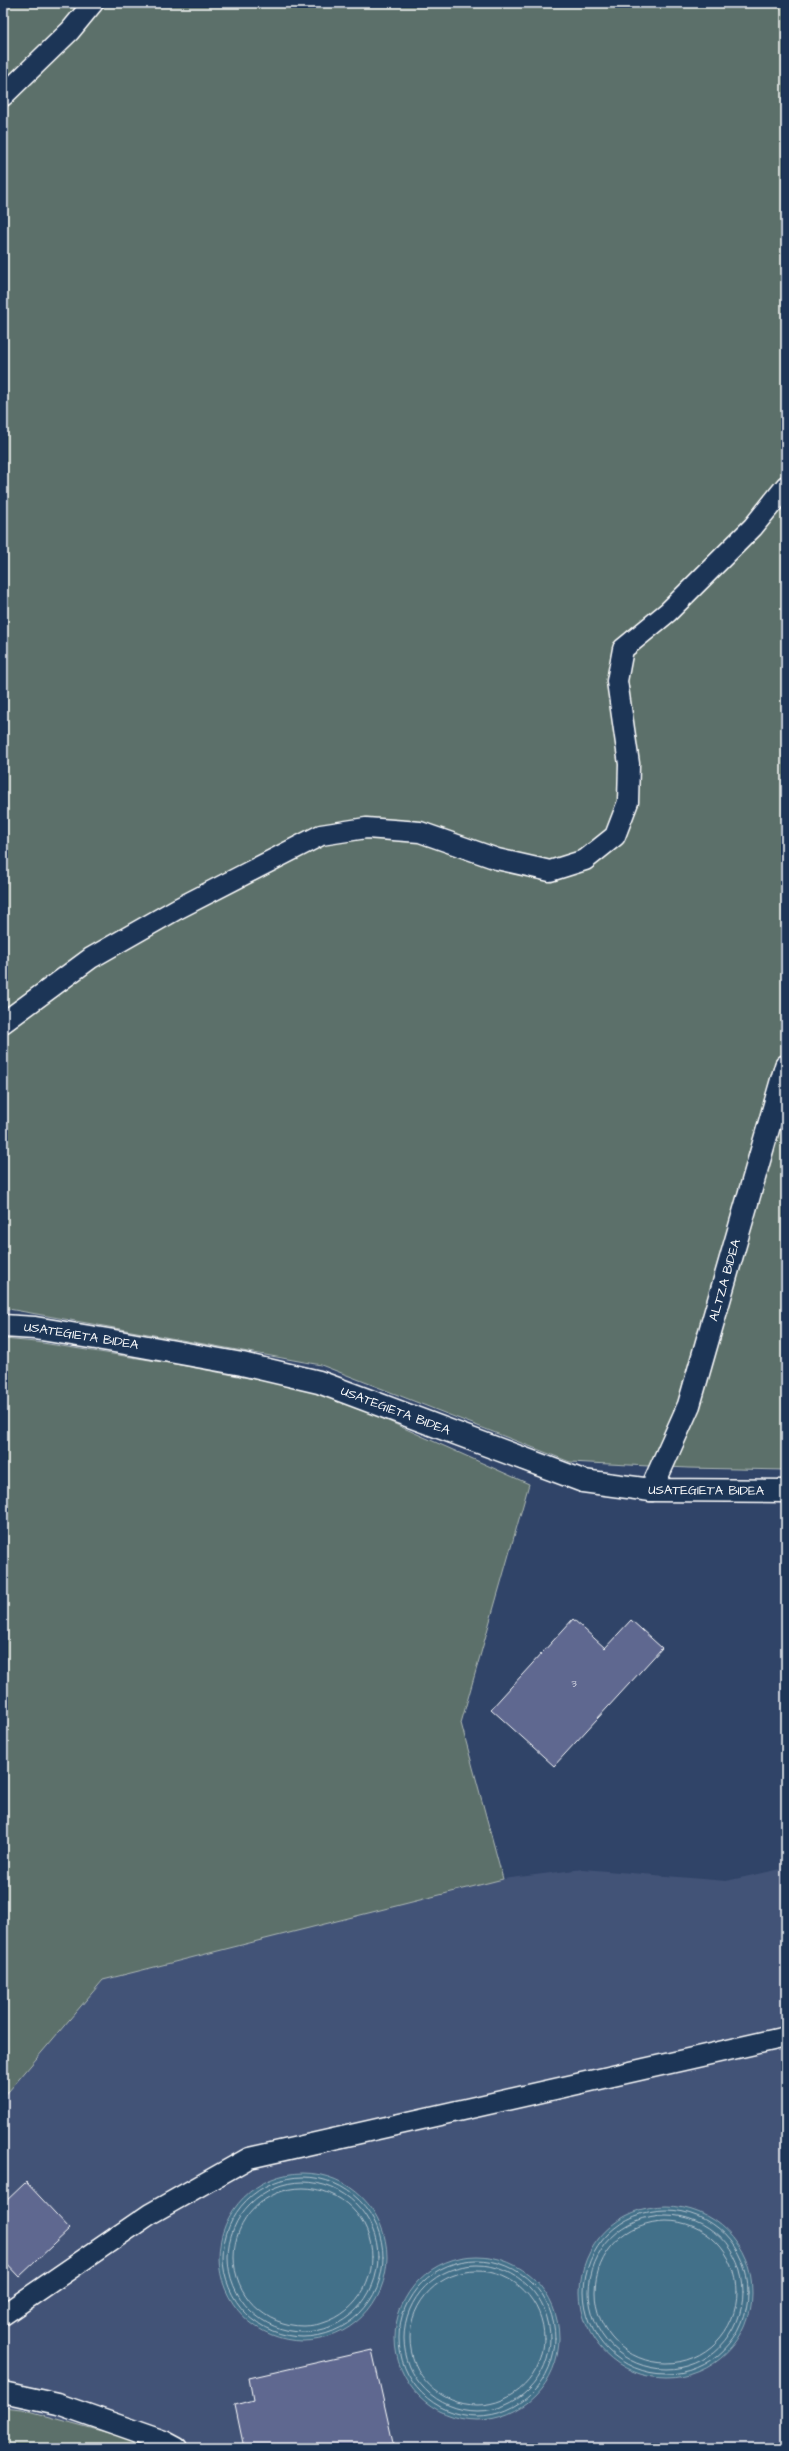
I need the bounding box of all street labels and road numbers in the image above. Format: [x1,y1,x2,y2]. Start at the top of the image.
street label: ALTZA BIDEA [704,1236,745,1323]
street label: USATEGIETA BIDEA [23,1318,141,1354]
street label: USATEGIETA BIDEA [338,1382,454,1440]
street label: USATEGIETA BIDEA [648,1481,765,1500]

